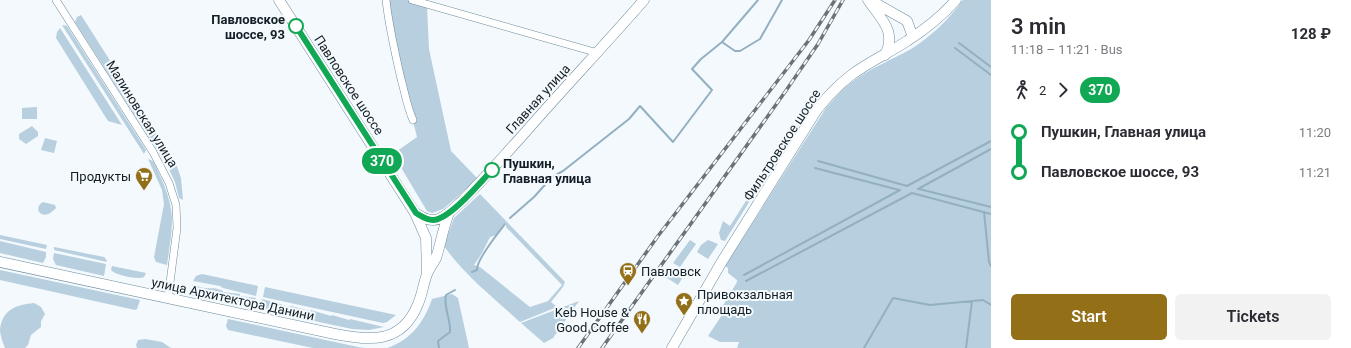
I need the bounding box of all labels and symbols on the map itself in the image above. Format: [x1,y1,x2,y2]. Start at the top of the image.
place label: Павловское шоссе, 93 [211,12,285,42]
marker: Павловское шоссе, 93 [288,18,304,34]
street label: Павловское шоссе [311,32,387,138]
street label: Малиновская улица [103,58,181,170]
street label: Главная улица [503,61,573,137]
street label: Фильтровское шоссе [740,86,824,203]
line badge: 370 [359,148,405,174]
place label: Пушкин, Главная улица [503,156,591,186]
marker: Пушкин, Главная улица [484,162,500,178]
supermarket icon: Продукты [134,166,154,191]
place label: Продукты [70,169,131,184]
station icon: Павловск [618,261,638,286]
place label: Павловск [641,264,701,279]
street label: улица Архитектора Данини [150,274,316,324]
place label: Привокзальная площадь [697,287,793,317]
place icon: Привокзальная площадь [674,291,694,316]
place label: Keb House & Good Coffee [555,305,630,335]
restaurant icon: Keb House & Good Coffee [632,309,652,334]

